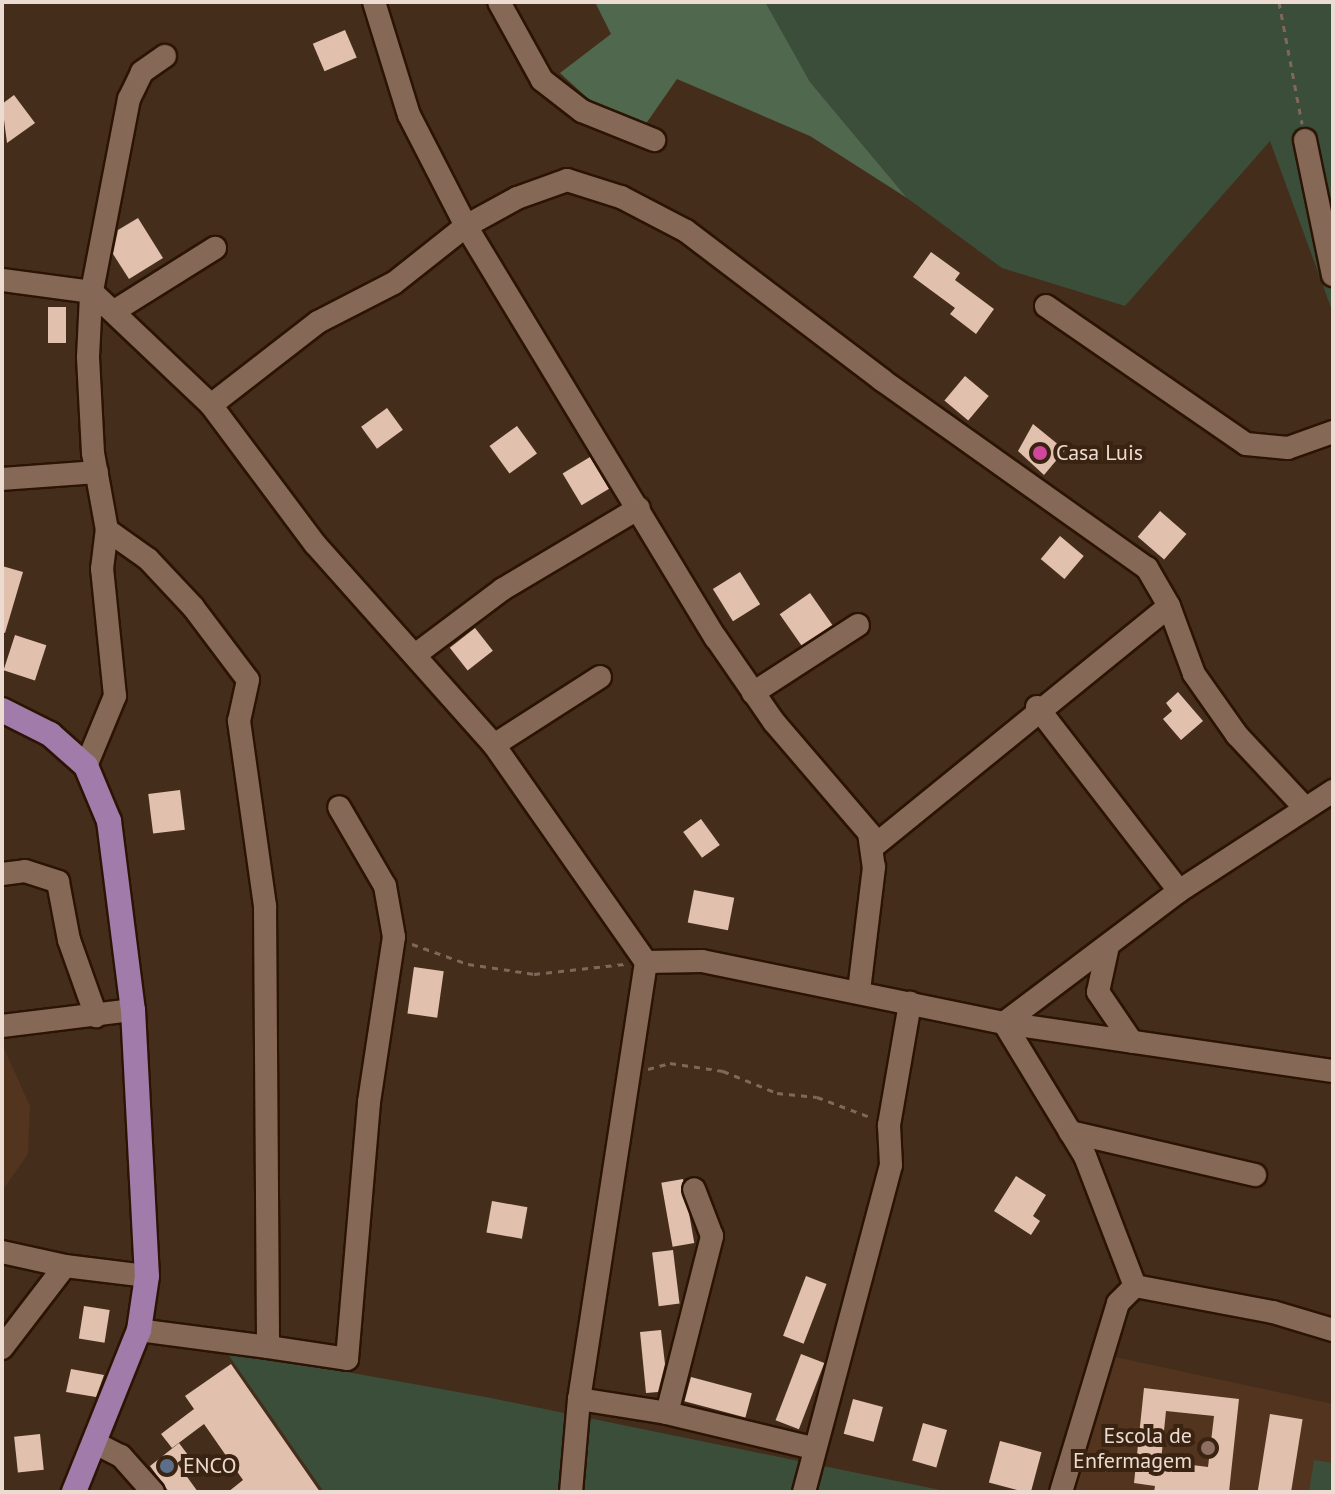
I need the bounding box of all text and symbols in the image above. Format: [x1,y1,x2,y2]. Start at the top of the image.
place label: Casa Luis [1056,440,1143,466]
marker: Casa Luis [1031,444,1049,462]
place label: Escola de Enfermagem [1073,1422,1192,1474]
marker: Escola de Enfermagem [1199,1439,1217,1457]
place label: ENCO [183,1453,237,1479]
marker: ENCO [158,1457,176,1475]

